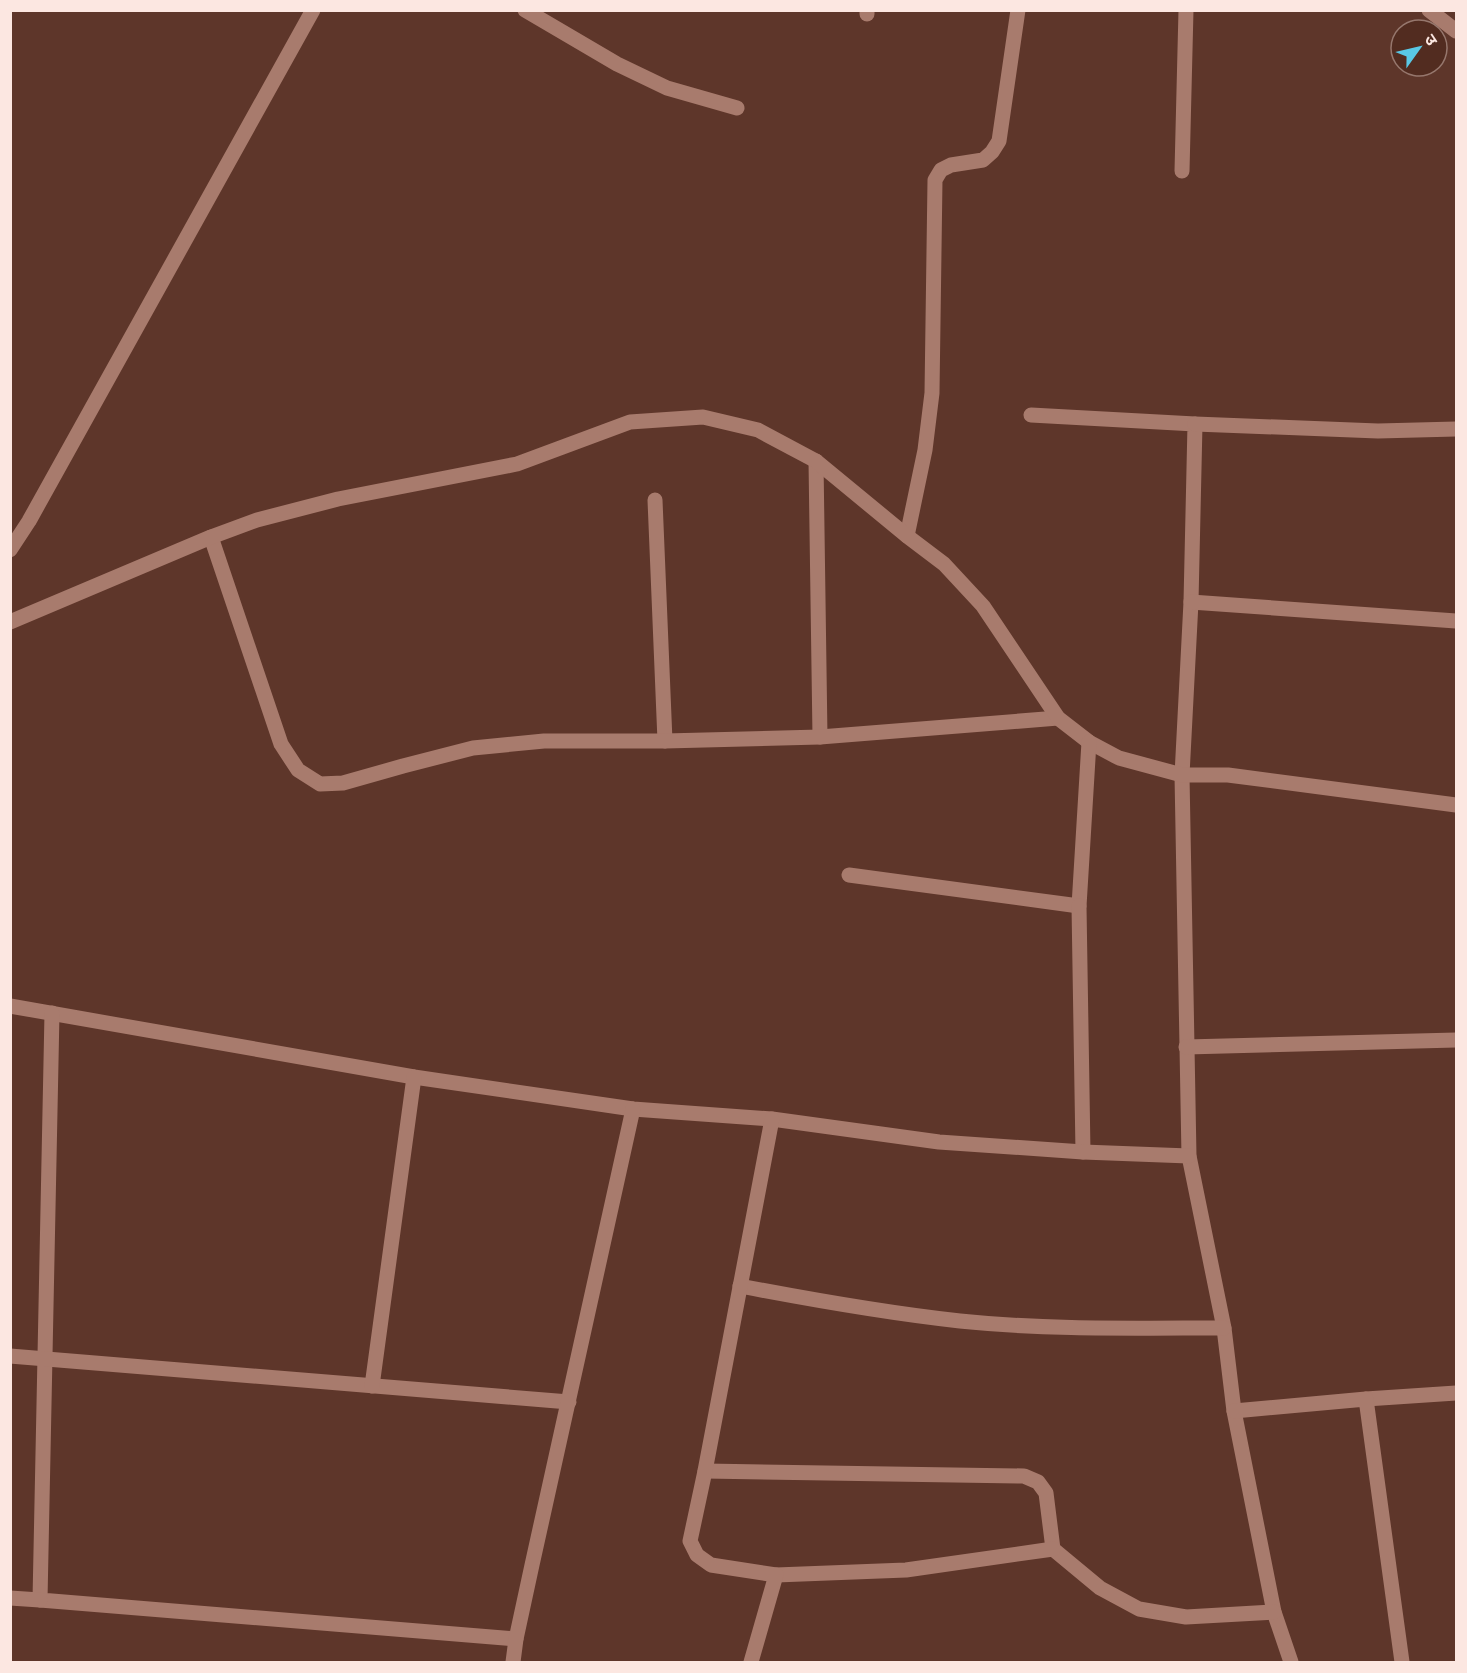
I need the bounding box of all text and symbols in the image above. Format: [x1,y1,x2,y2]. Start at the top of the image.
north arrow [1389,18,1449,78]
text: उ [1419,31,1441,51]

